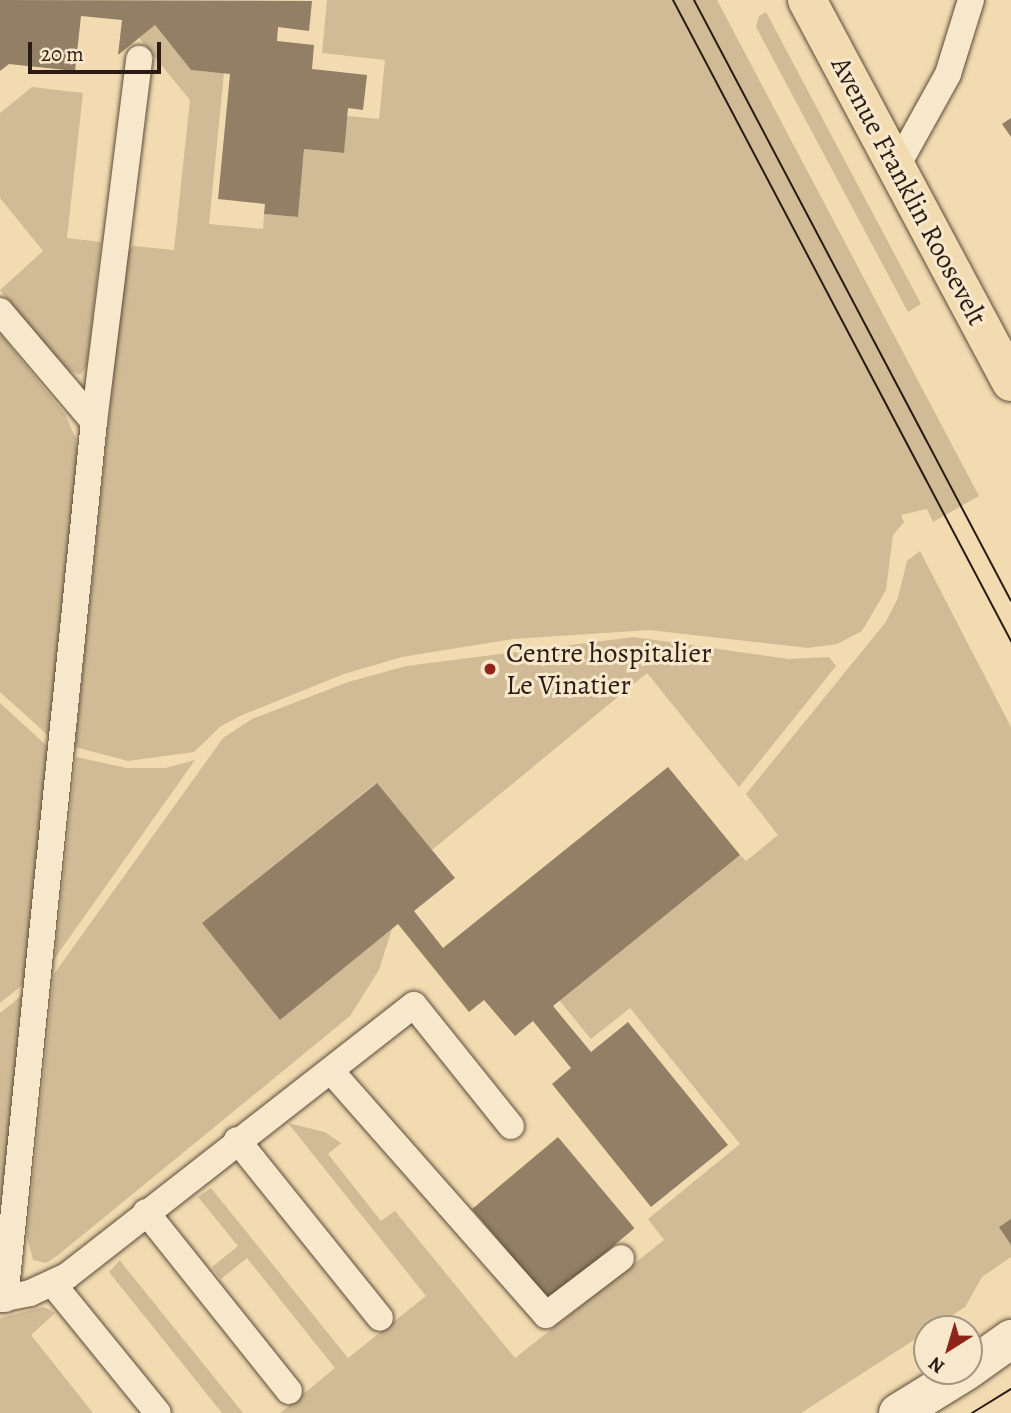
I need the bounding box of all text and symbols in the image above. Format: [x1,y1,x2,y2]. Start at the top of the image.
scale bar [32,28,164,72]
text: 20 m [41,40,84,68]
street label: Avenue Franklin Roosevelt [824,51,994,331]
place label: Centre hospitalier Le Vinatier [506,636,712,702]
marker: Centre hospitalier Le Vinatier [480,659,500,679]
north arrow [913,1315,983,1385]
text: N [923,1351,950,1380]

